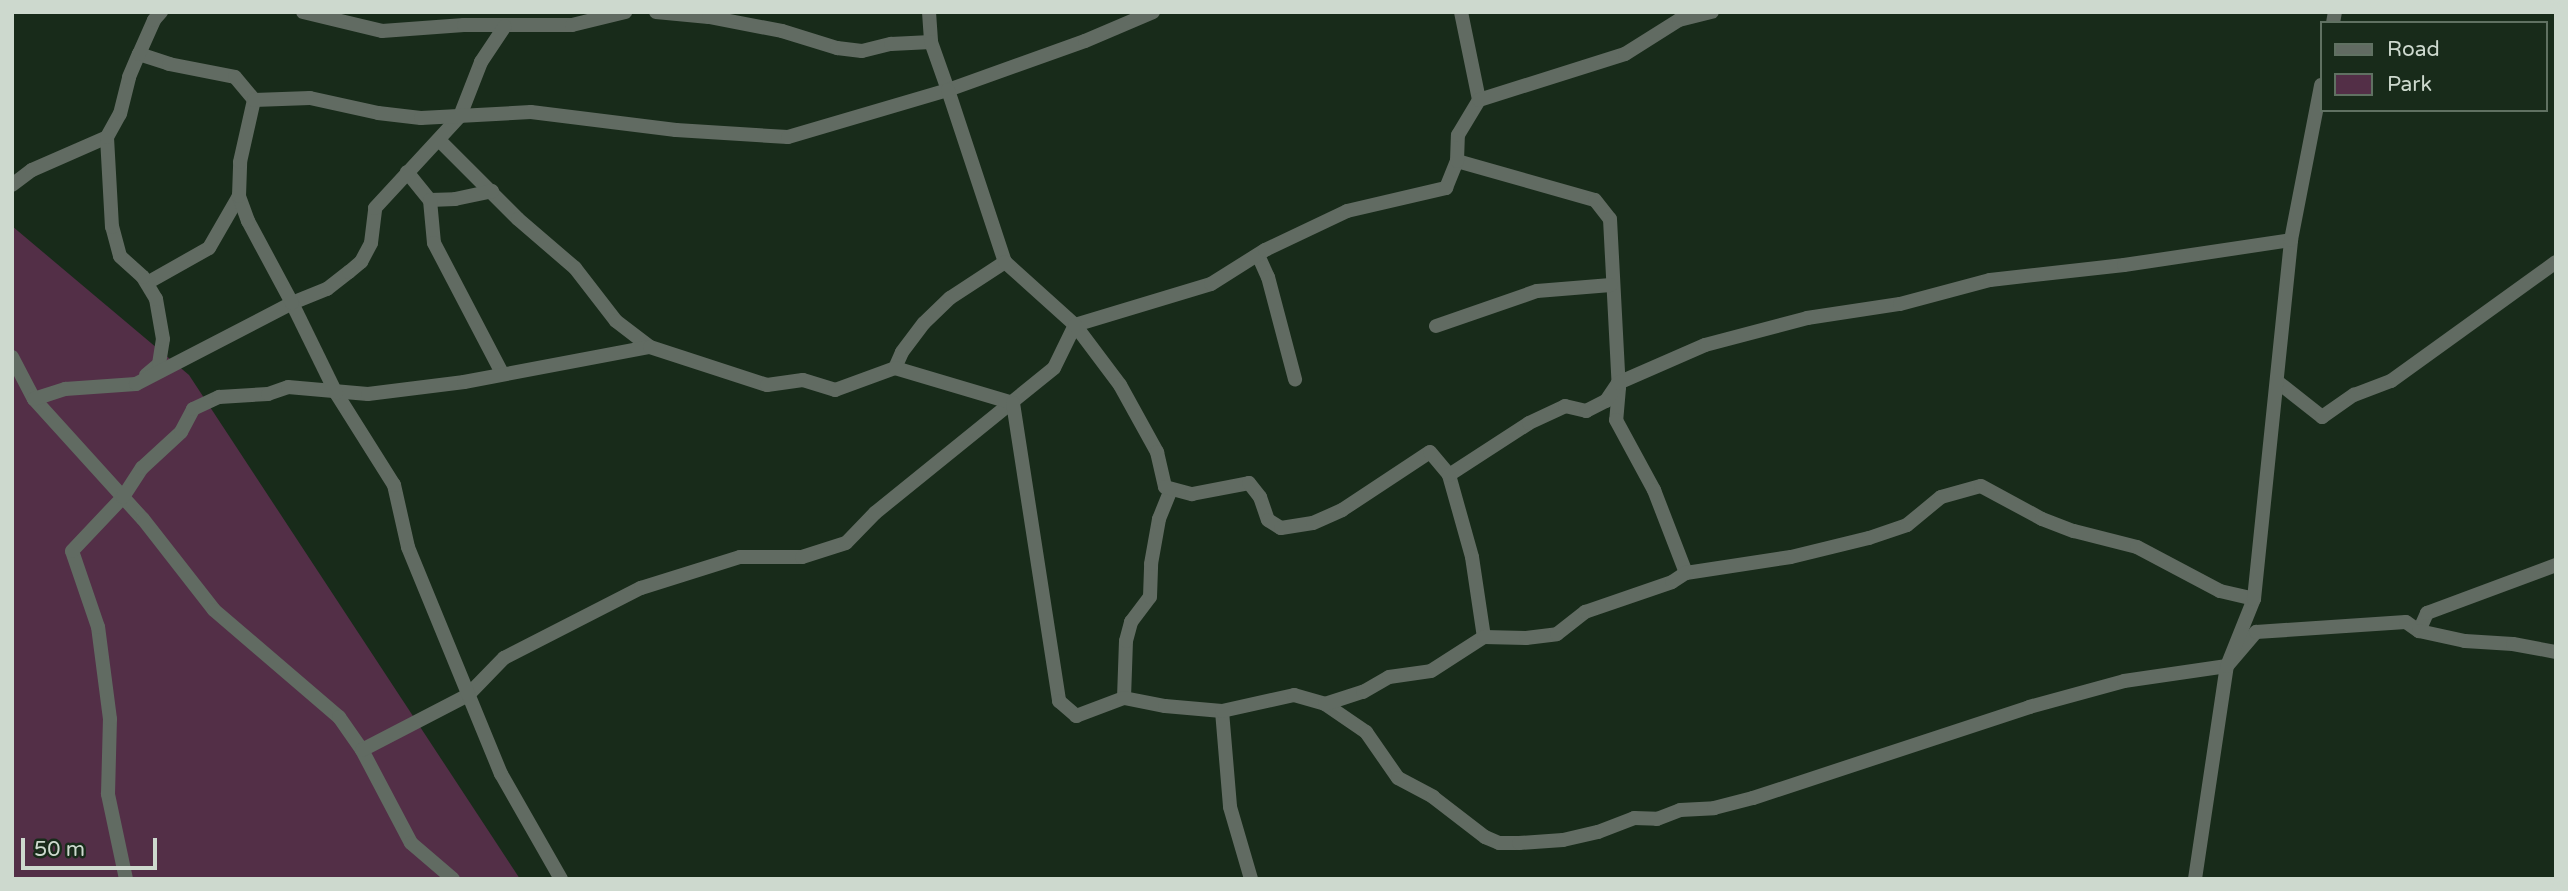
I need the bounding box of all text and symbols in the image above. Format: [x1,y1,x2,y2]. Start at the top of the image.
legend [2320,21,2547,112]
text: Road [2387,37,2440,62]
text: Park [2387,72,2432,97]
scale bar [24,824,161,868]
text: 50 m [34,837,85,862]

